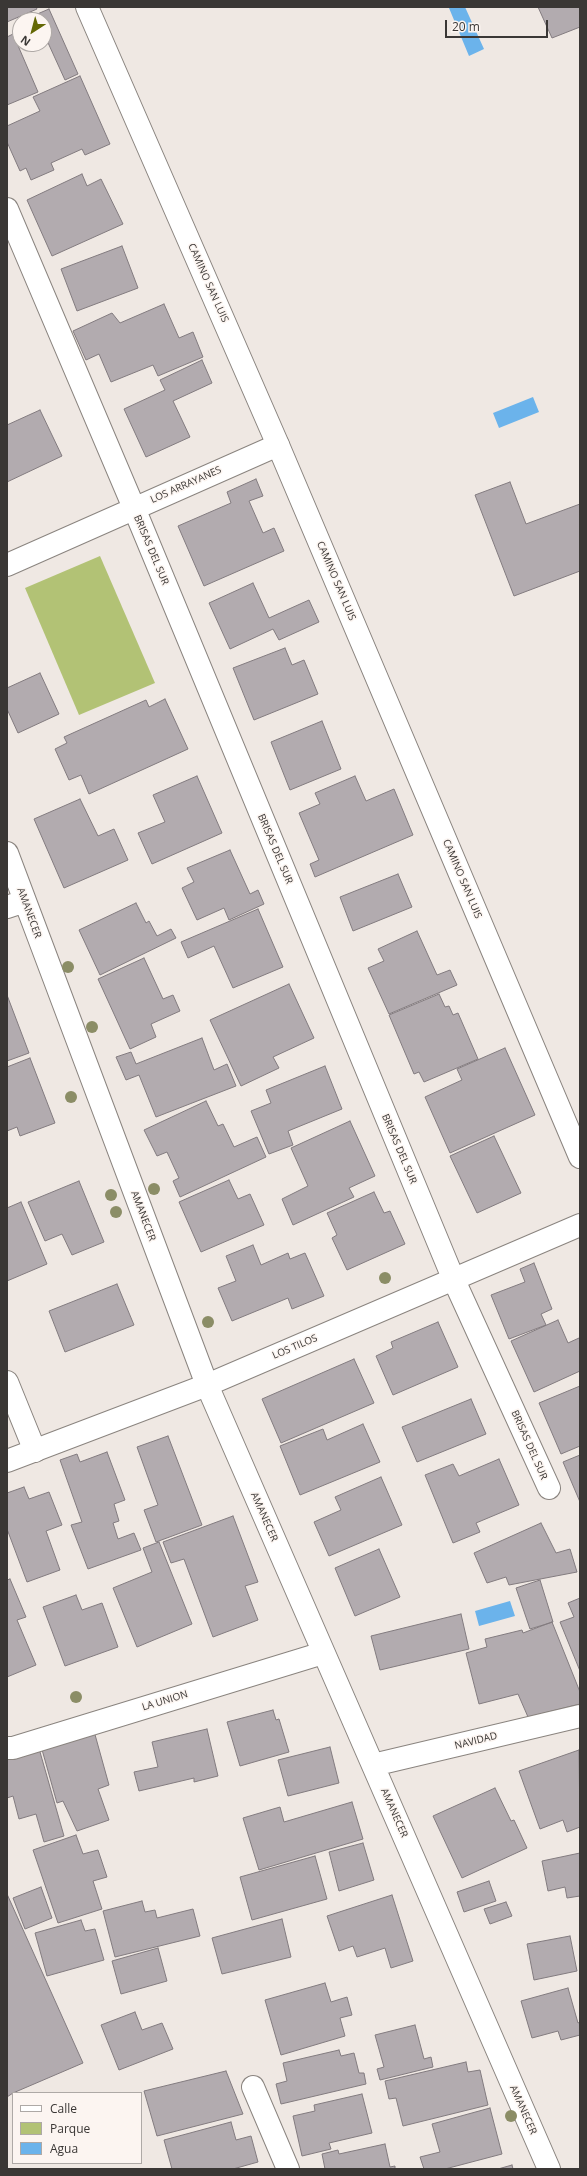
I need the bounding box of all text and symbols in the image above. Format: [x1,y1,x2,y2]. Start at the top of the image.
north arrow [12,12,52,52]
scale bar [447,12,550,38]
text: 20 m [452,18,480,35]
text: N [17,33,33,50]
street label: CAMINO SAN LUIS [185,242,231,324]
street label: LOS ARRAYANES [149,464,223,506]
street label: BRISAS DEL SUR [131,513,171,587]
street label: CAMINO SAN LUIS [314,540,358,622]
street label: BRISAS DEL SUR [255,812,295,886]
street label: CAMINO SAN LUIS [440,838,484,920]
street label: AMANECER [14,886,44,940]
street label: BRISAS DEL SUR [379,1112,419,1186]
street label: AMANECER [128,1189,158,1243]
street label: LOS TILOS [271,1332,319,1362]
street label: BRISAS DEL SUR [508,1408,550,1482]
street label: AMANECER [248,1490,280,1544]
street label: LA UNION [141,1688,189,1714]
street label: NAVIDAD [453,1730,499,1752]
street label: AMANECER [378,1786,410,1840]
street label: AMANECER [507,2083,539,2137]
legend [12,2092,142,2164]
text: Calle [50,2100,77,2117]
text: Parque [50,2120,90,2137]
text: Agua [50,2140,78,2157]

